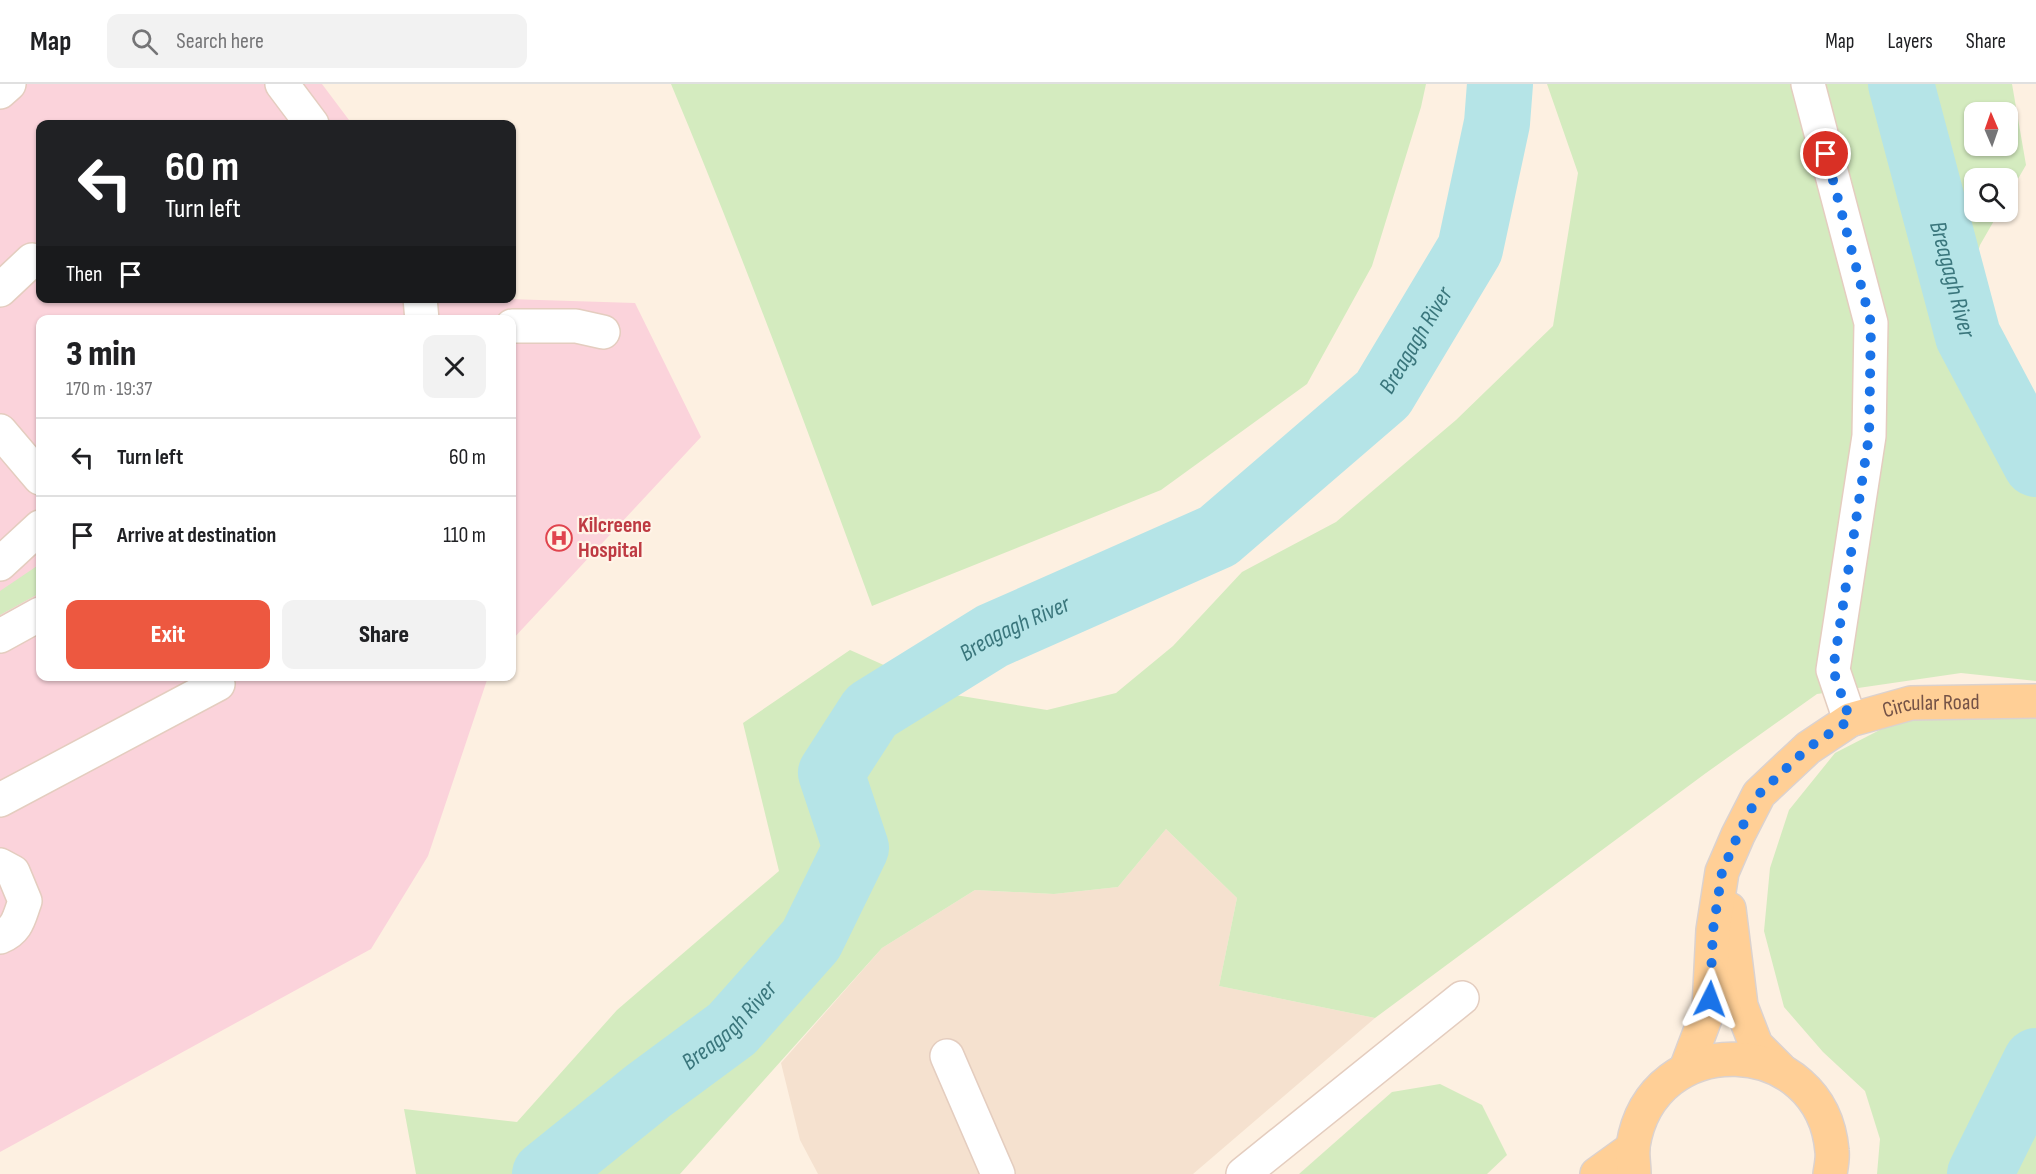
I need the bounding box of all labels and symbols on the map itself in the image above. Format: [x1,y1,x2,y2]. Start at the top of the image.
north arrow [1964,102,2018,156]
pin [1800,128,1851,179]
water label: Breagagh River [1924,218,1983,342]
water label: Breagagh River [1372,280,1459,399]
place label: Kilcreene Hospital [578,512,652,564]
hospital icon: Kilcreene Hospital [544,523,574,553]
water label: Breagagh River [954,589,1075,667]
street label: Circular Road [1879,688,1980,724]
position arrow [1678,967,1742,1031]
water label: Breagagh River [676,974,783,1076]

